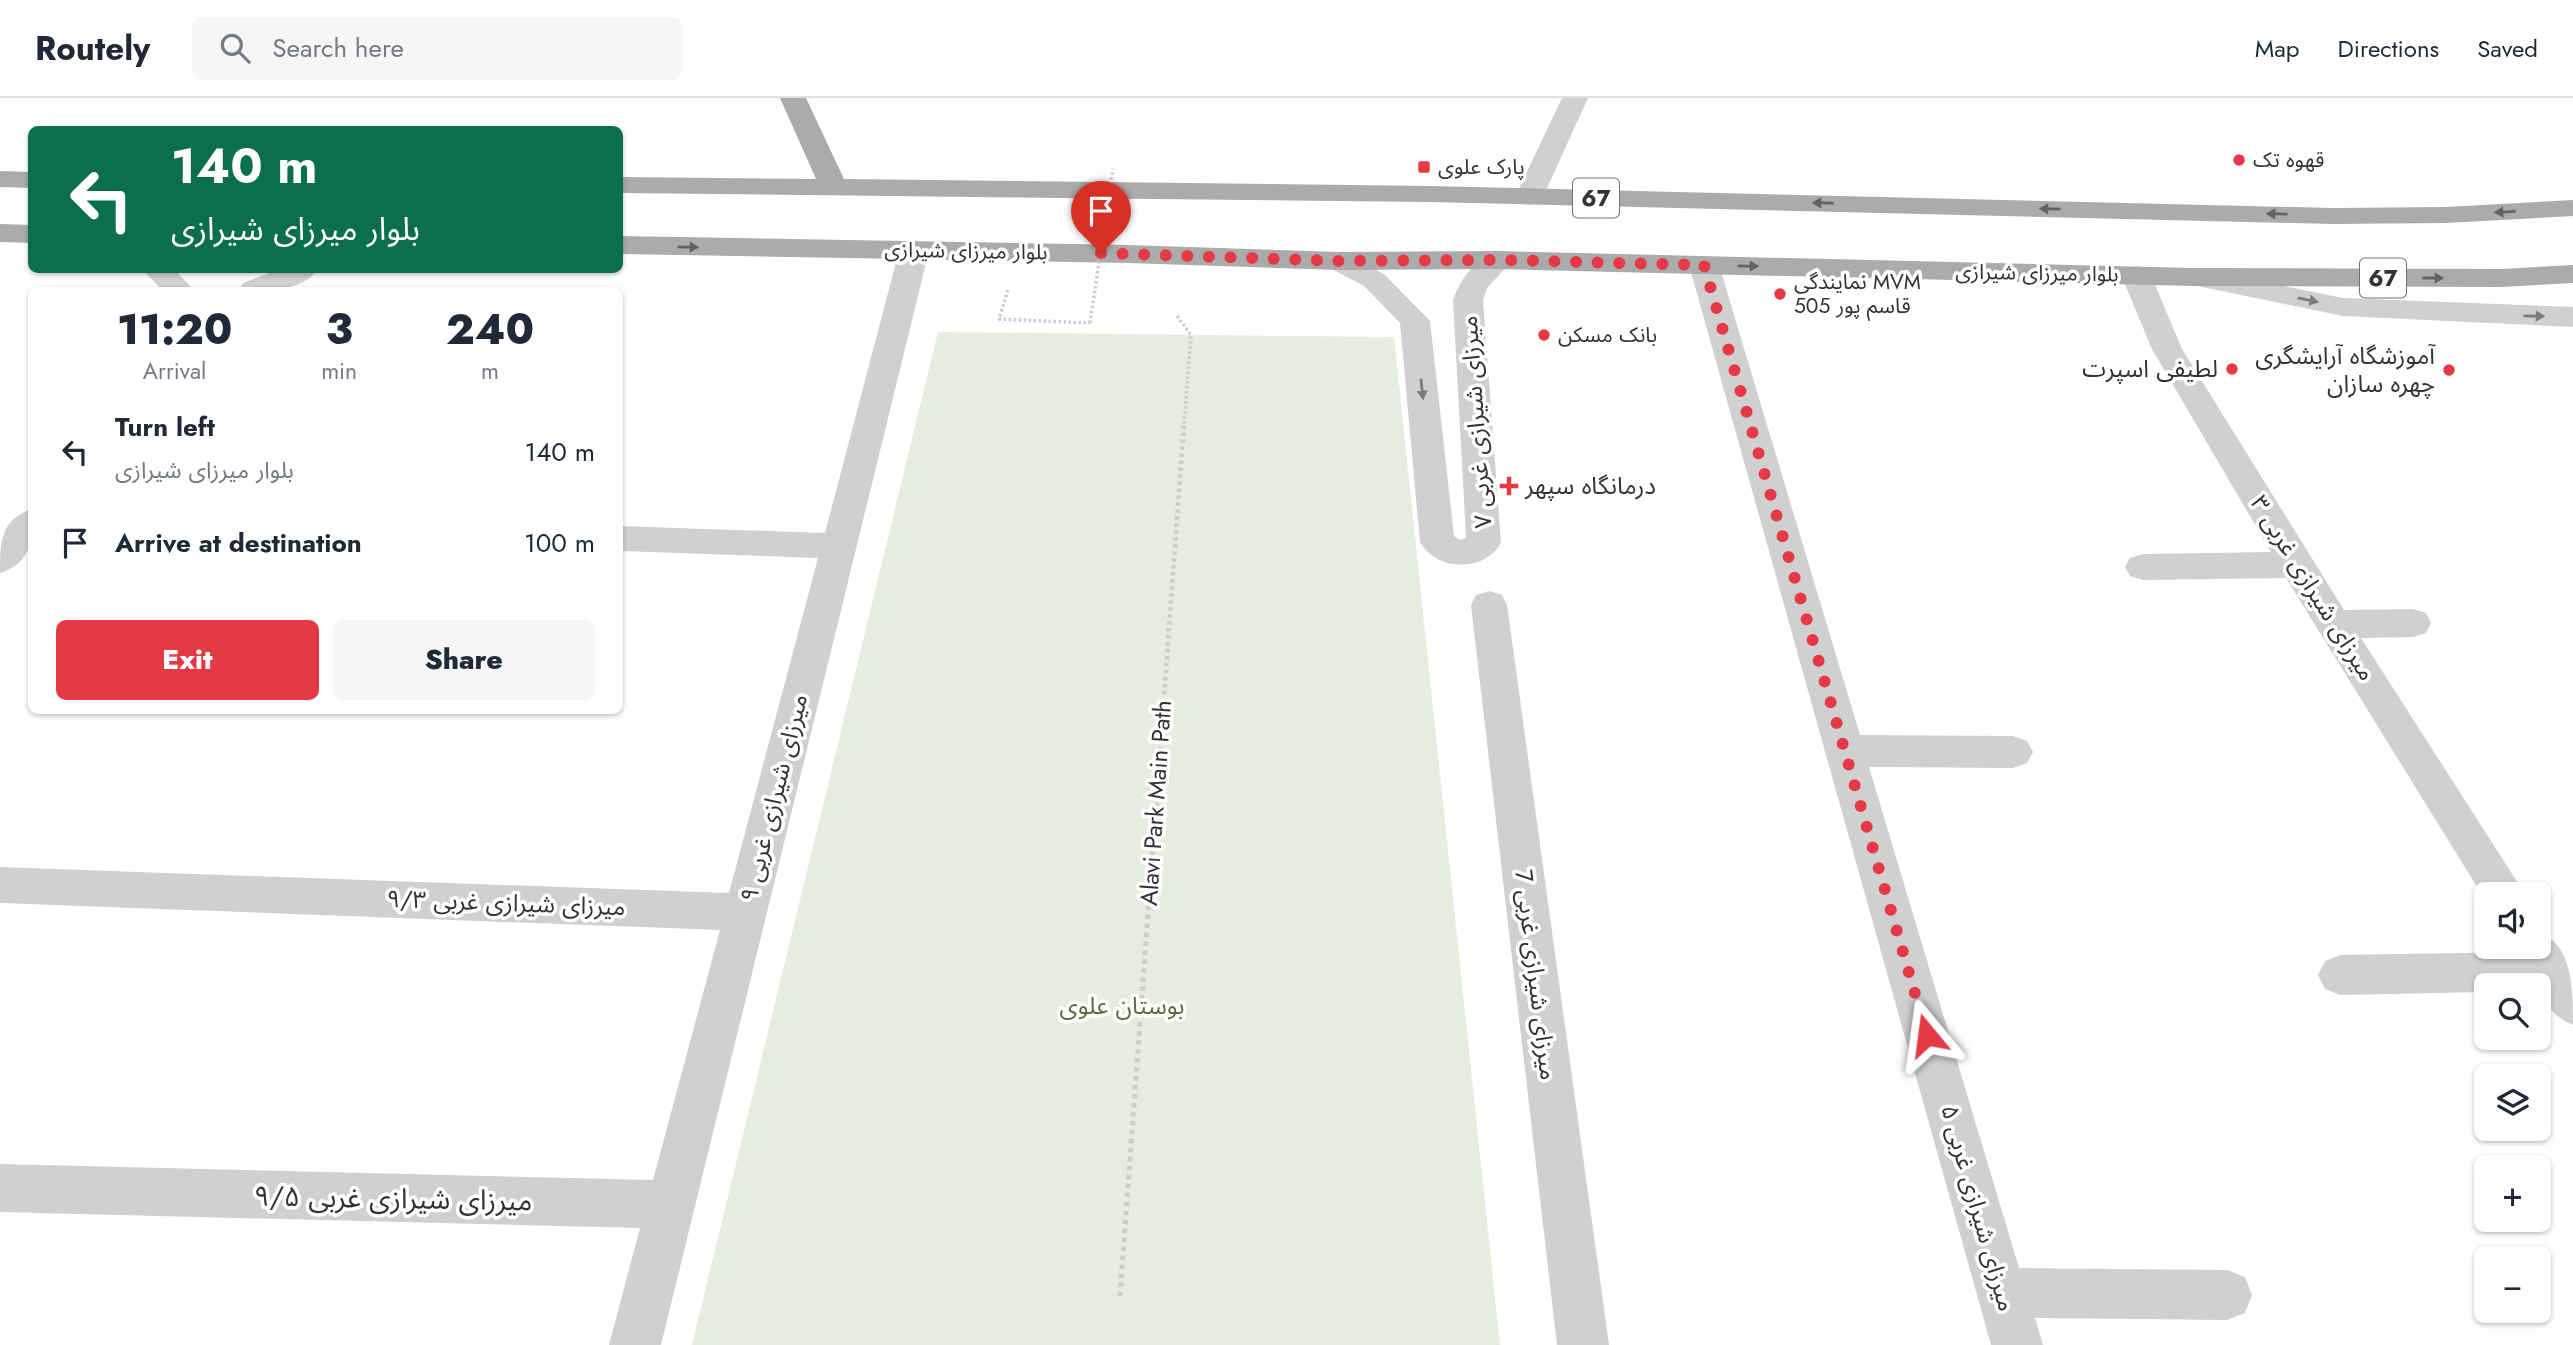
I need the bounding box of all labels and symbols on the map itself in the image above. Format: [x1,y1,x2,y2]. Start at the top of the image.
place label: قهوه تک [2253,145,2325,175]
place label: پارک علوی [1438,152,1525,182]
marker: قهوه تک [2231,152,2247,168]
marker: پارک علوی [1416,159,1432,175]
road number: 67 [1573,178,1619,218]
pin [1071,181,1131,253]
one-way arrow [1811,198,1833,209]
one-way arrow [2039,203,2061,214]
one-way arrow [2494,206,2516,217]
one-way arrow [2266,209,2288,220]
street label: بلوار میرزای شیرازی [884,235,1048,267]
one-way arrow [677,241,699,252]
street label: بلوار میرزای شیرازی [1955,257,2119,289]
road number: 67 [2360,258,2406,298]
one-way arrow [1737,260,1759,272]
place label: نمایندگی MVM 505 قاسم پور [1794,267,1921,321]
one-way arrow [2422,272,2444,284]
marker: نمایندگی MVM 505 قاسم پور [1772,286,1788,302]
one-way arrow [2297,295,2319,306]
one-way arrow [2524,311,2546,322]
street label: ۷ میرزای شیرازی غربی [1451,315,1500,529]
place label: بانک مسکن [1558,320,1657,350]
marker: بانک مسکن [1536,327,1552,343]
place label: آموزشگاه آرایشگری چهره سازان [2255,338,2436,401]
place label: لطیفی اسپرت [2082,351,2218,386]
marker: لطیفی اسپرت [2224,361,2240,377]
marker: آموزشگاه آرایشگری چهره سازان [2441,362,2457,378]
one-way arrow [1416,378,1427,400]
place label: درمانگاه سپهر [1524,468,1656,503]
marker: درمانگاه سپهر [1499,476,1519,496]
street label: ۳ میرزای شیرازی غربی [2242,488,2385,687]
street label: میرزای شیرازی غربی ۹ [731,690,816,905]
street label: Alavi Park Main Path [1131,699,1180,907]
street label: میرزای شیرازی غربی 7 [1506,868,1567,1082]
street label: میرزای شیرازی غربی ۹/۳ [386,881,626,924]
park label: بوستان علوی [1059,988,1185,1023]
position arrow [1890,998,1964,1072]
street label: ۵ میرزای شیرازی غربی [1932,1101,2025,1315]
street label: میرزای شیرازی غربی ۹/۵ [253,1176,533,1221]

